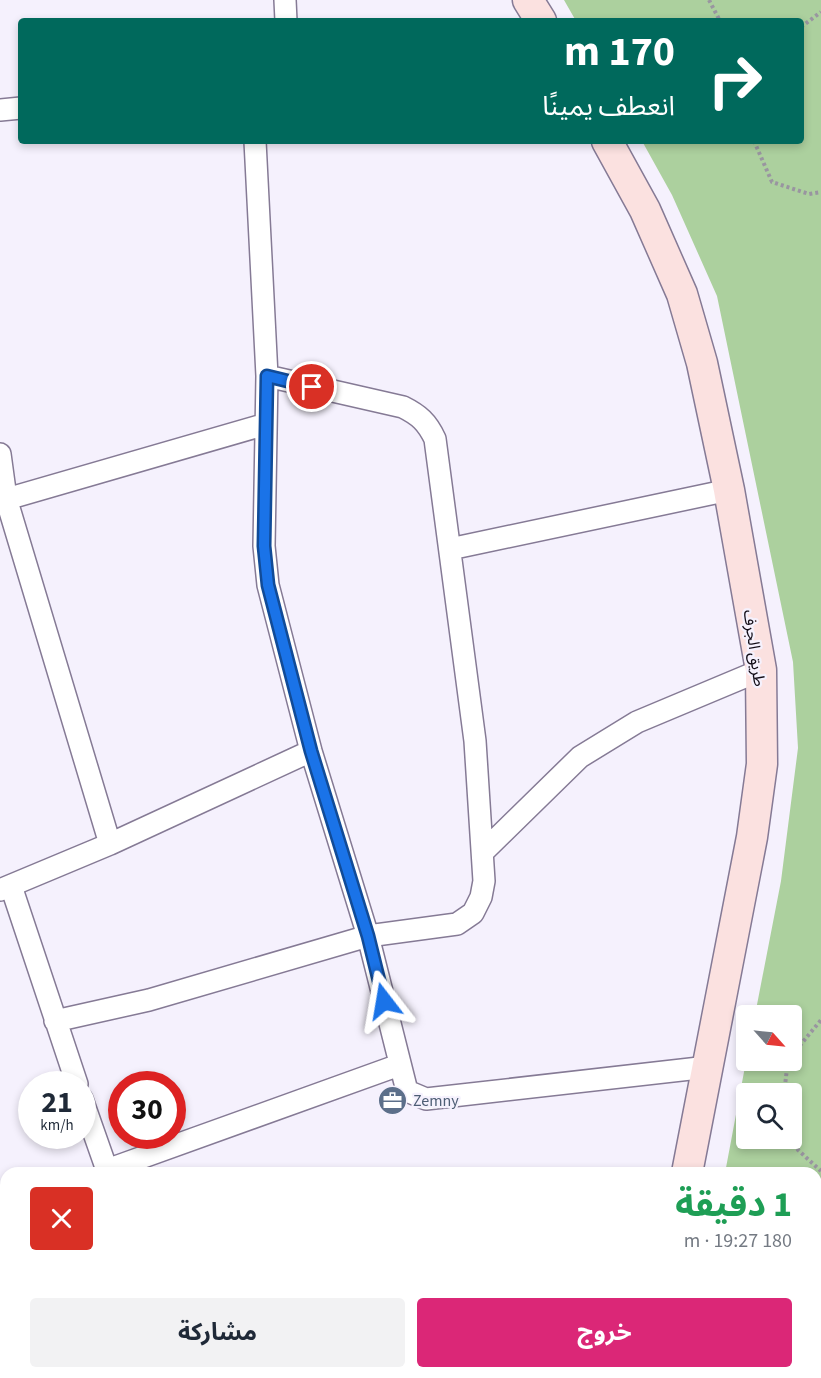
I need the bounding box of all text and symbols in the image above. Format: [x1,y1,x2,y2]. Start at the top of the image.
text: 170 m [564,22,675,82]
icon: right [696,42,774,120]
text: انعطف يمينًا [542,87,675,126]
pin [286,361,337,412]
icon: arrive [295,370,328,403]
street label: طريق الجرف [738,608,770,688]
position arrow [352,969,416,1033]
north arrow [736,1005,802,1071]
map controls [736,1005,802,1149]
speed limit sign: 30 [108,1071,186,1149]
text: 21 [41,1081,73,1124]
button: search [736,1083,802,1149]
office icon: Zemny [376,1084,408,1116]
place label: Zemny [413,1090,459,1112]
text: km/h [40,1115,74,1136]
text: 1 دقيقة [675,1179,792,1230]
button: close [30,1187,93,1250]
text: 180 m · 19:27 [684,1227,792,1255]
button: مشاركة [30,1298,405,1367]
button: خروج [417,1298,792,1367]

